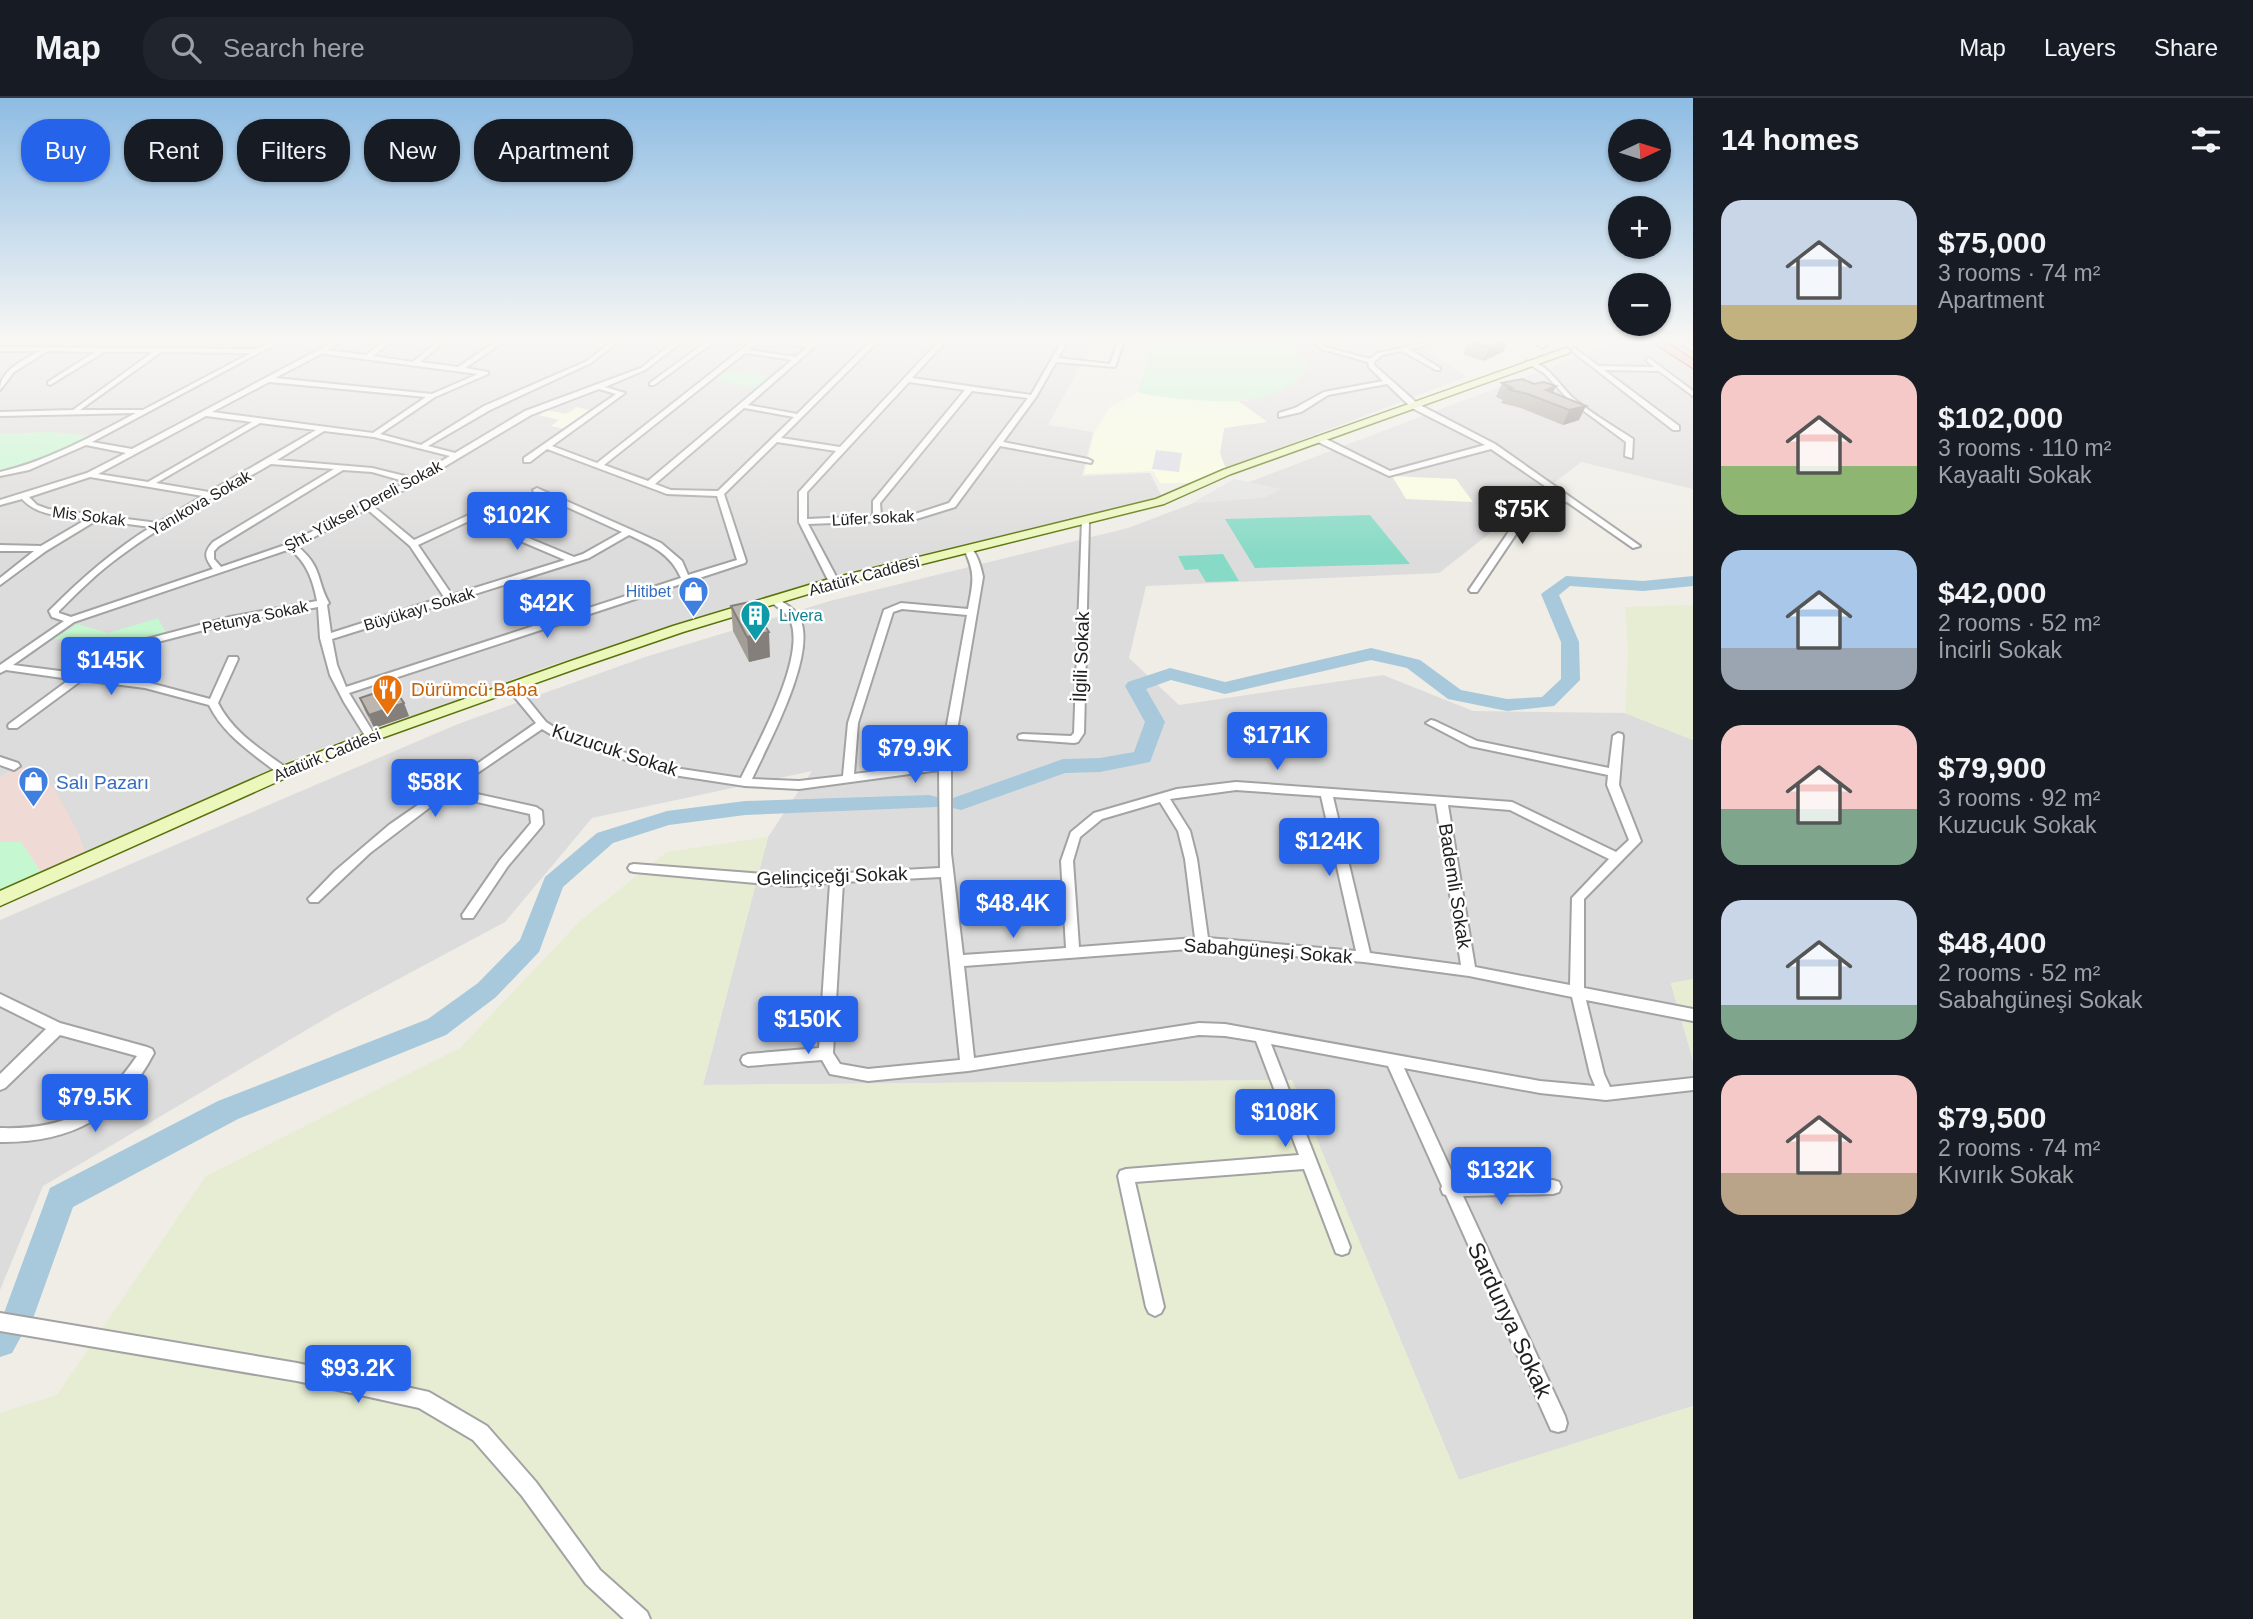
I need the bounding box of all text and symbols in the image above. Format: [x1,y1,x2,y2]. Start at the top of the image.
search box [143,17,633,80]
text: Map [35,29,101,66]
icon: search [167,29,205,67]
text: Search here [223,33,365,63]
text: Map [1959,34,2006,61]
text: Layers [2044,34,2116,61]
text: Share [2154,34,2218,61]
chip: Buy [21,119,110,182]
chip: Rent [124,119,223,182]
chip: Filters [237,119,350,182]
chip: New [364,119,460,182]
chip: Apartment [474,119,633,182]
north arrow [1608,119,1671,182]
map controls [1608,119,1671,336]
icon: filters [2187,121,2225,159]
text: 14 homes [1721,123,1859,156]
button: + [1608,196,1671,259]
text: $75,000 [1938,226,2046,259]
icon: home [1777,228,1861,312]
text: 3 rooms · 74 m² [1938,260,2100,286]
button: − [1608,273,1671,336]
text: Apartment [1938,287,2044,313]
text: $102,000 [1938,401,2063,434]
icon: home [1777,403,1861,487]
text: 3 rooms · 110 m² [1938,435,2111,461]
street label: Şht. Yüksel Dereli Sokak [281,457,445,555]
text: Kayaaltı Sokak [1938,462,2091,488]
street label: Yanıkova Sokak [146,467,255,539]
pin: $75K [1481,486,1563,546]
pin: $102K [468,492,566,552]
text: $75K [1495,496,1549,522]
text: $102K [483,502,551,528]
street label: Mis Sokak [51,503,128,529]
street label: Lüfer sokak [831,507,916,529]
street label: Atatürk Caddesi [807,553,921,599]
shop icon: Hitibet [677,574,711,618]
text: $42,000 [1938,576,2046,609]
icon: home [1777,578,1861,662]
pin: $42K [506,580,588,640]
place label: Hitibet [626,583,672,600]
street label: Büyükayı Sokak [362,584,477,634]
text: $42K [520,590,574,616]
street label: Petunya Sokak [201,597,310,637]
building icon: Livera [739,598,773,642]
place label: Livera [779,607,823,624]
text: 2 rooms · 52 m² [1938,610,2100,636]
street label: İlgili Sokak [1069,611,1093,703]
text: İncirli Sokak [1938,637,2062,663]
pin: $145K [62,638,160,697]
text: $145K [77,647,145,673]
restaurant icon: Dürümcü Baba [371,672,405,716]
place label: Dürümcü Baba [411,679,538,700]
pin: $171K [1228,712,1326,772]
street label: Kuzucuk Sokak [549,720,681,780]
text: $171K [1243,722,1311,748]
street label: Atatürk Caddesi [271,726,383,784]
pin: $79.9K [858,726,972,785]
text: $79.9K [878,735,952,761]
text: $79,900 [1938,751,2046,784]
icon: home [1777,753,1861,837]
pin: $58K [394,760,476,819]
shop icon: Salı Pazarı [16,765,50,809]
text: $58K [408,769,462,795]
place label: Salı Pazarı [56,772,149,793]
text: 3 rooms · 92 m² [1938,785,2100,811]
text: Kuzucuk Sokak [1938,812,2097,838]
pin: $124K [1280,818,1378,878]
street label: Bademli Sokak [1435,822,1475,951]
text: $124K [1295,828,1363,854]
street label: Gelinçiçeği Sokak [756,863,908,889]
pin: $48.4K [956,880,1070,940]
text: $48.4K [976,890,1050,916]
text: $48,400 [1938,926,2046,959]
icon: home [1777,928,1861,1012]
street label: Sabahgüneşi Sokak [1183,935,1354,967]
text: 2 rooms · 52 m² [1938,960,2100,986]
text: Sabahgüneşi Sokak [1938,987,2143,1013]
pin: $150K [759,996,857,1056]
text: $150K [774,1006,842,1032]
pin: $79.5K [38,1074,152,1134]
text: $79.5K [58,1084,132,1110]
pin: $108K [1236,1090,1334,1149]
text: $108K [1251,1099,1319,1125]
text: $79,500 [1938,1101,2046,1134]
icon: home [1777,1103,1861,1187]
text: 2 rooms · 74 m² [1938,1135,2100,1161]
pin: $132K [1452,1148,1550,1207]
text: $132K [1467,1157,1535,1183]
text: Kıvırık Sokak [1938,1162,2073,1188]
street label: Sardunya Sokak [1463,1238,1558,1402]
pin: $93.2K [301,1346,415,1405]
text: $93.2K [321,1355,395,1381]

